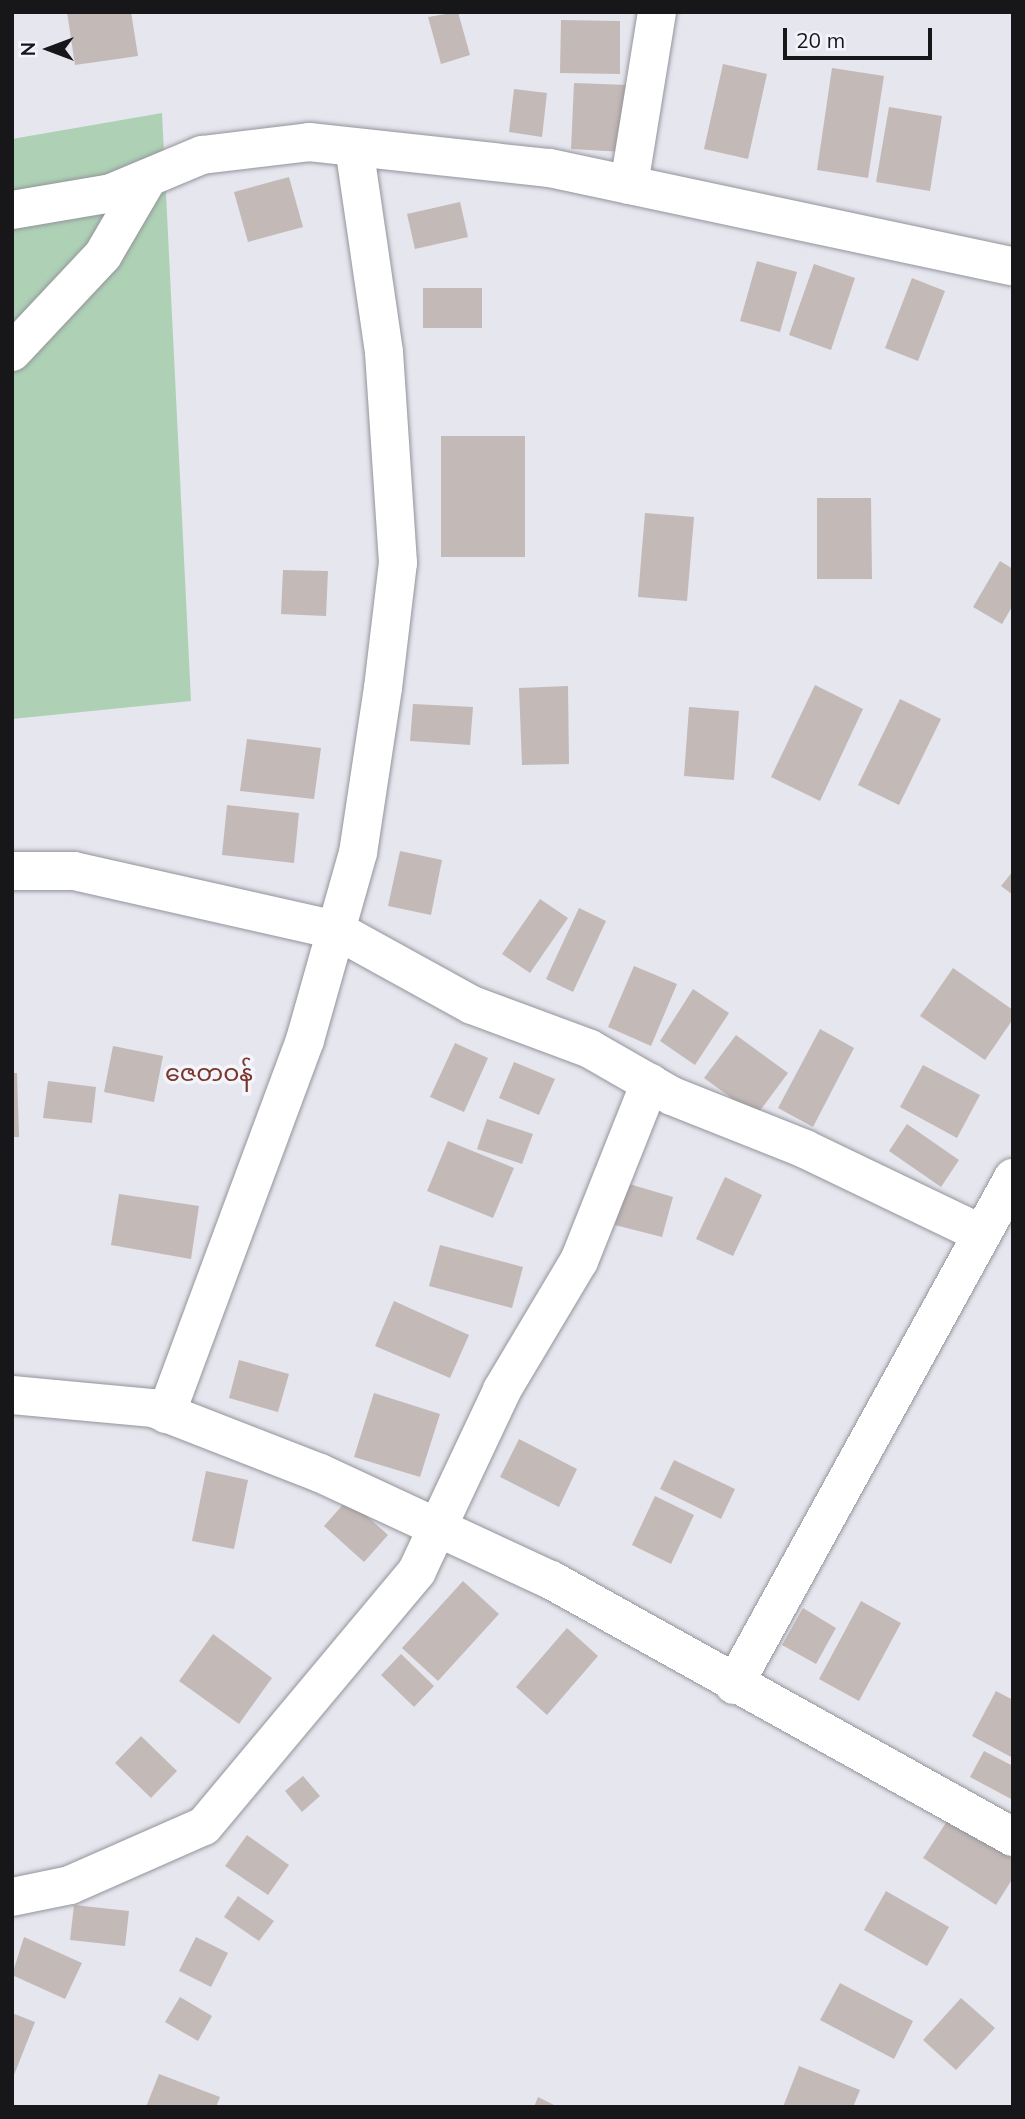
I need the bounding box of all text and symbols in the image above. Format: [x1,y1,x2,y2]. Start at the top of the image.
north arrow [14,14,84,84]
scale bar [787,14,936,58]
text: 20 m [796,27,845,53]
text: N [16,42,40,56]
district label: ဇေတဝန် [165,1059,253,1087]

